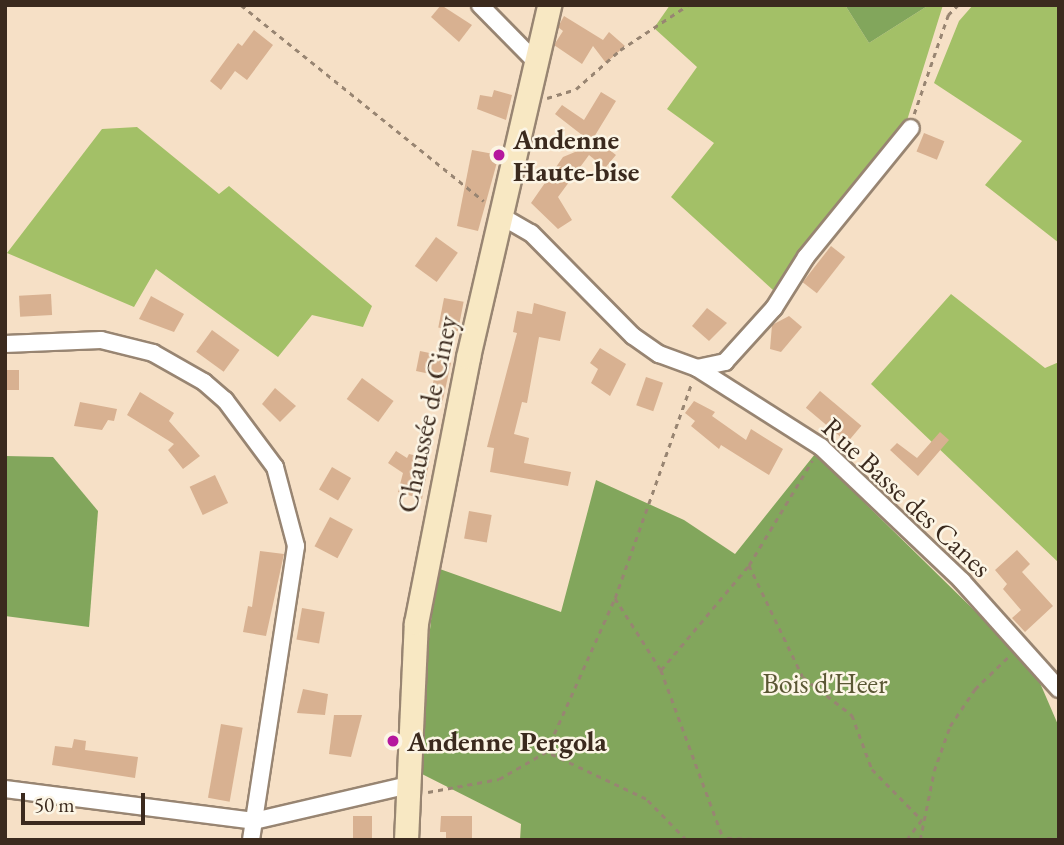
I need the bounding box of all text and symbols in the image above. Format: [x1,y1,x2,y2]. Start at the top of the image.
place label: Andenne Haute-bise [513,122,639,188]
marker: Andenne Haute-bise [491,147,507,163]
street label: Chaussée de Ciney [390,312,464,516]
street label: Rue Basse des Canes [815,410,999,584]
park label: Bois d'Heer [762,666,888,700]
place label: Andenne Pergola [407,724,607,758]
marker: Andenne Pergola [385,733,401,749]
scale bar [24,778,149,822]
text: 50 m [34,791,75,818]

